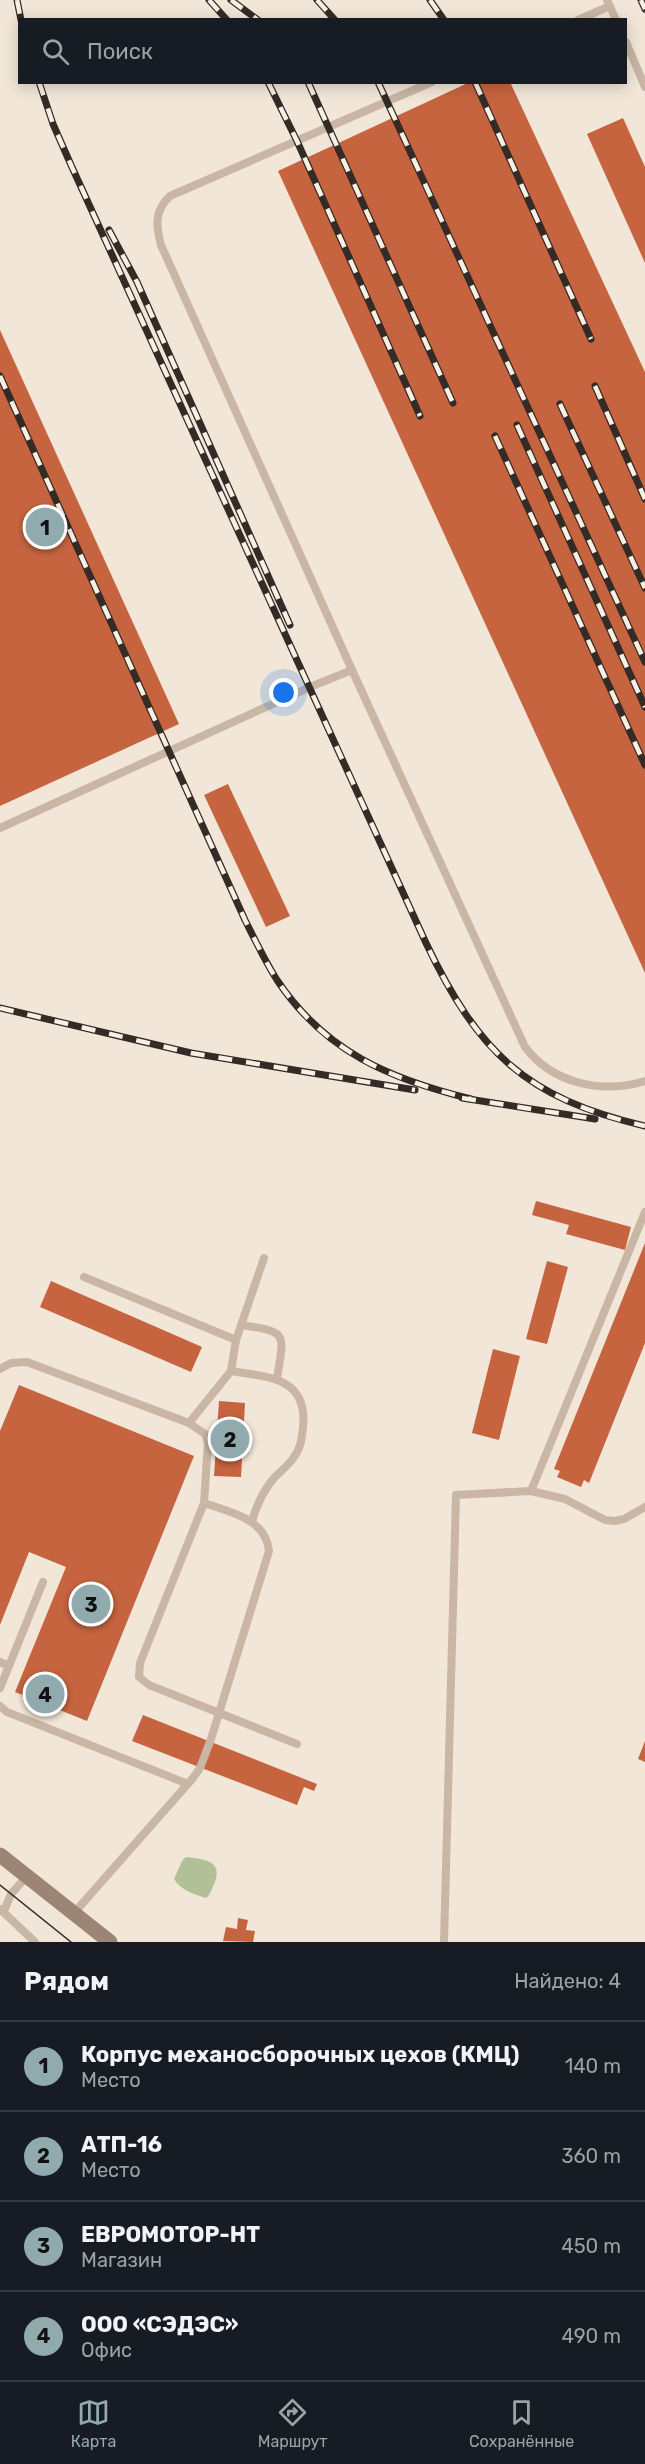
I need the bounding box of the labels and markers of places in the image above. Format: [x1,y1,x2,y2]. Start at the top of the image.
pin: 1 [26,504,64,550]
pin: 2 [210,1416,250,1462]
pin: 3 [72,1582,110,1626]
pin: 4 [26,1672,64,1716]

